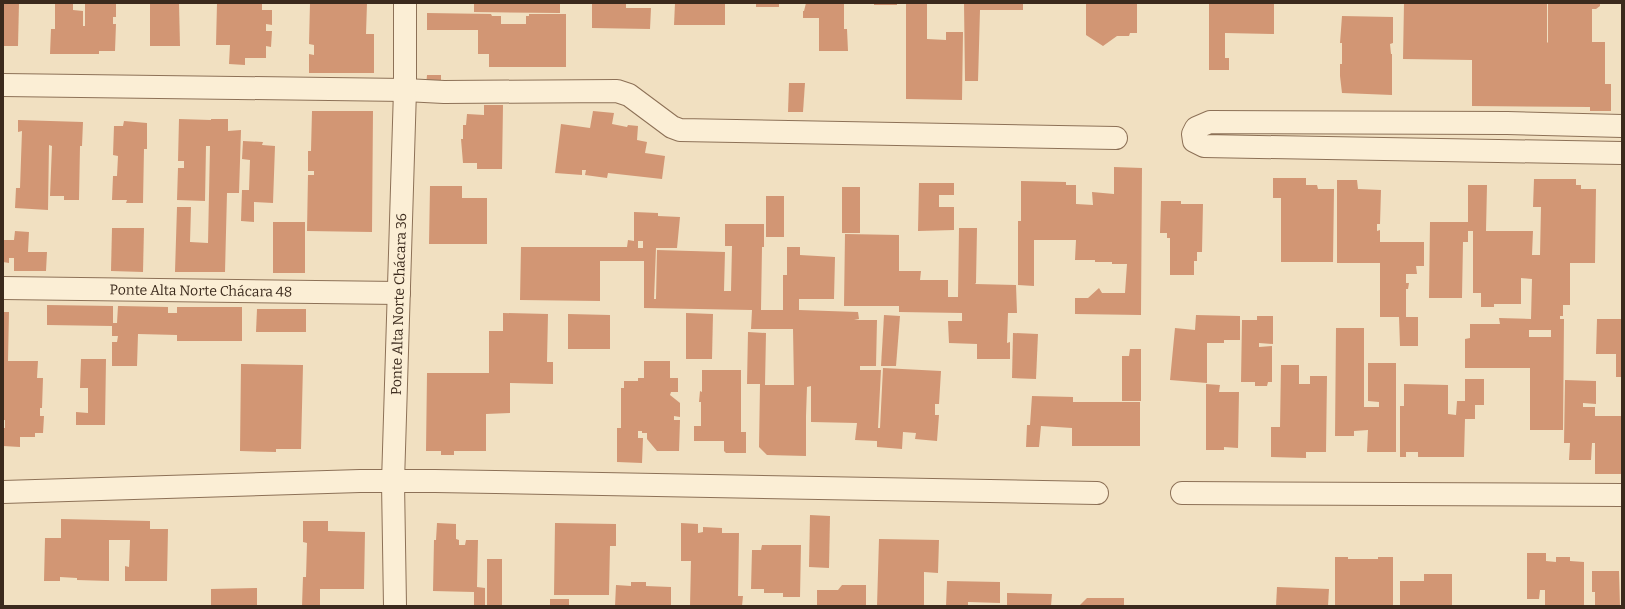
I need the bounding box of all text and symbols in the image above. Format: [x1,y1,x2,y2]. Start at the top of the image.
street label: Ponte Alta Norte Chácara 36 [388,213,410,395]
street label: Ponte Alta Norte Chácara 48 [110,281,292,301]

